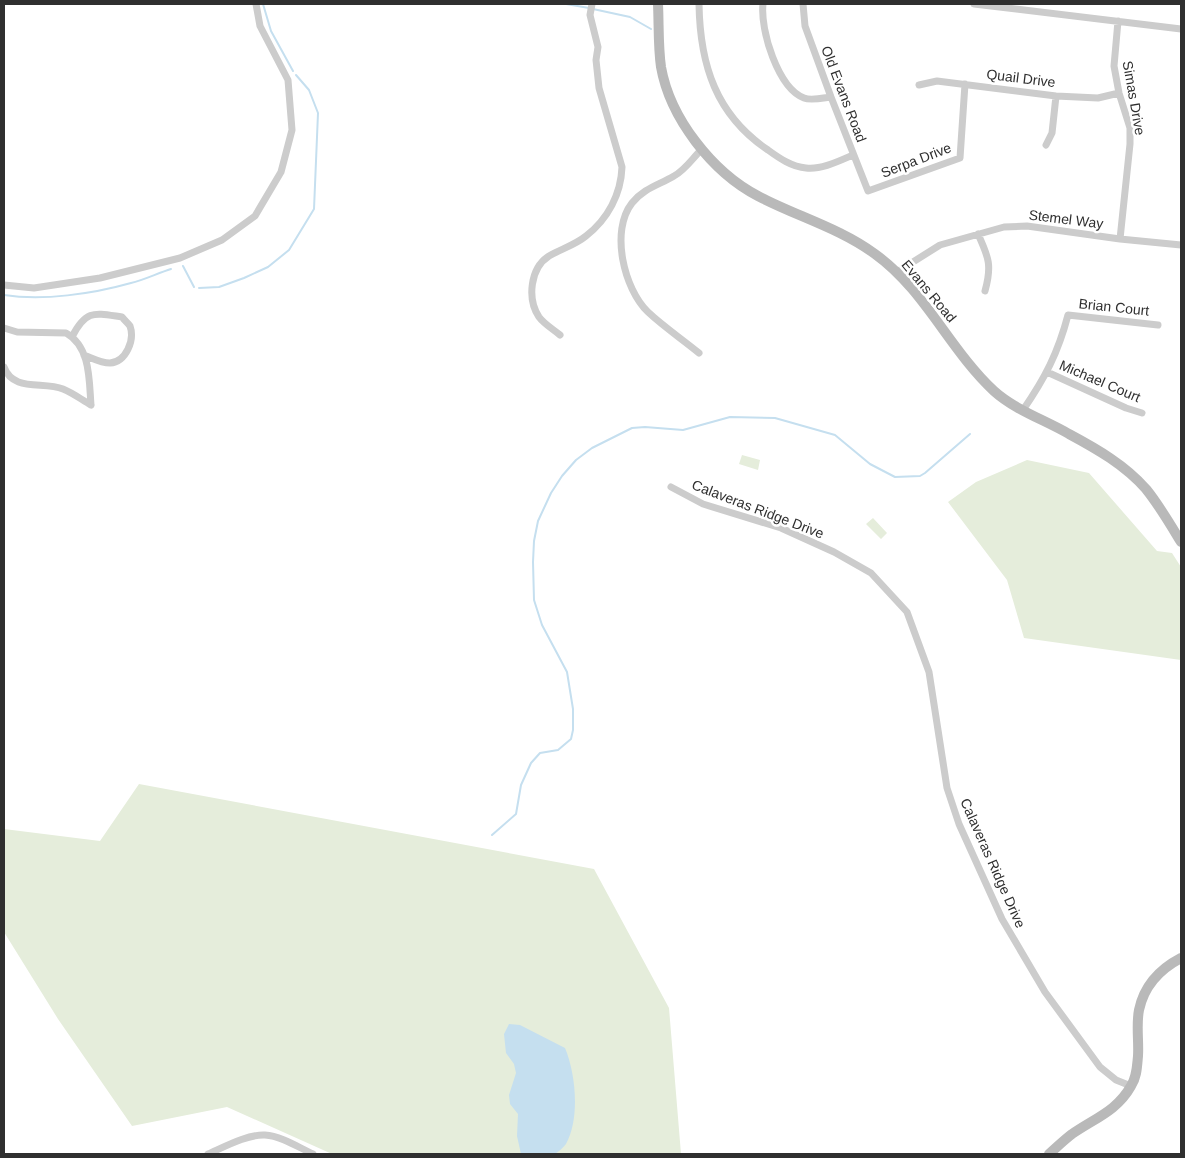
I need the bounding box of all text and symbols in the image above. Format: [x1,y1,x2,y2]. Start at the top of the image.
street label: Old Evans Road [818,44,870,144]
street label: Simas Drive [1120,59,1148,137]
street label: Quail Drive [986,66,1057,90]
street label: Serpa Drive [879,139,954,181]
street label: Stemel Way [1028,206,1104,232]
street label: Evans Road [898,257,960,325]
street label: Brian Court [1078,295,1150,319]
street label: Michael Court [1057,357,1143,405]
street label: Calaveras Ridge Drive [690,476,826,542]
street label: Calaveras Ridge Drive [957,796,1029,930]

